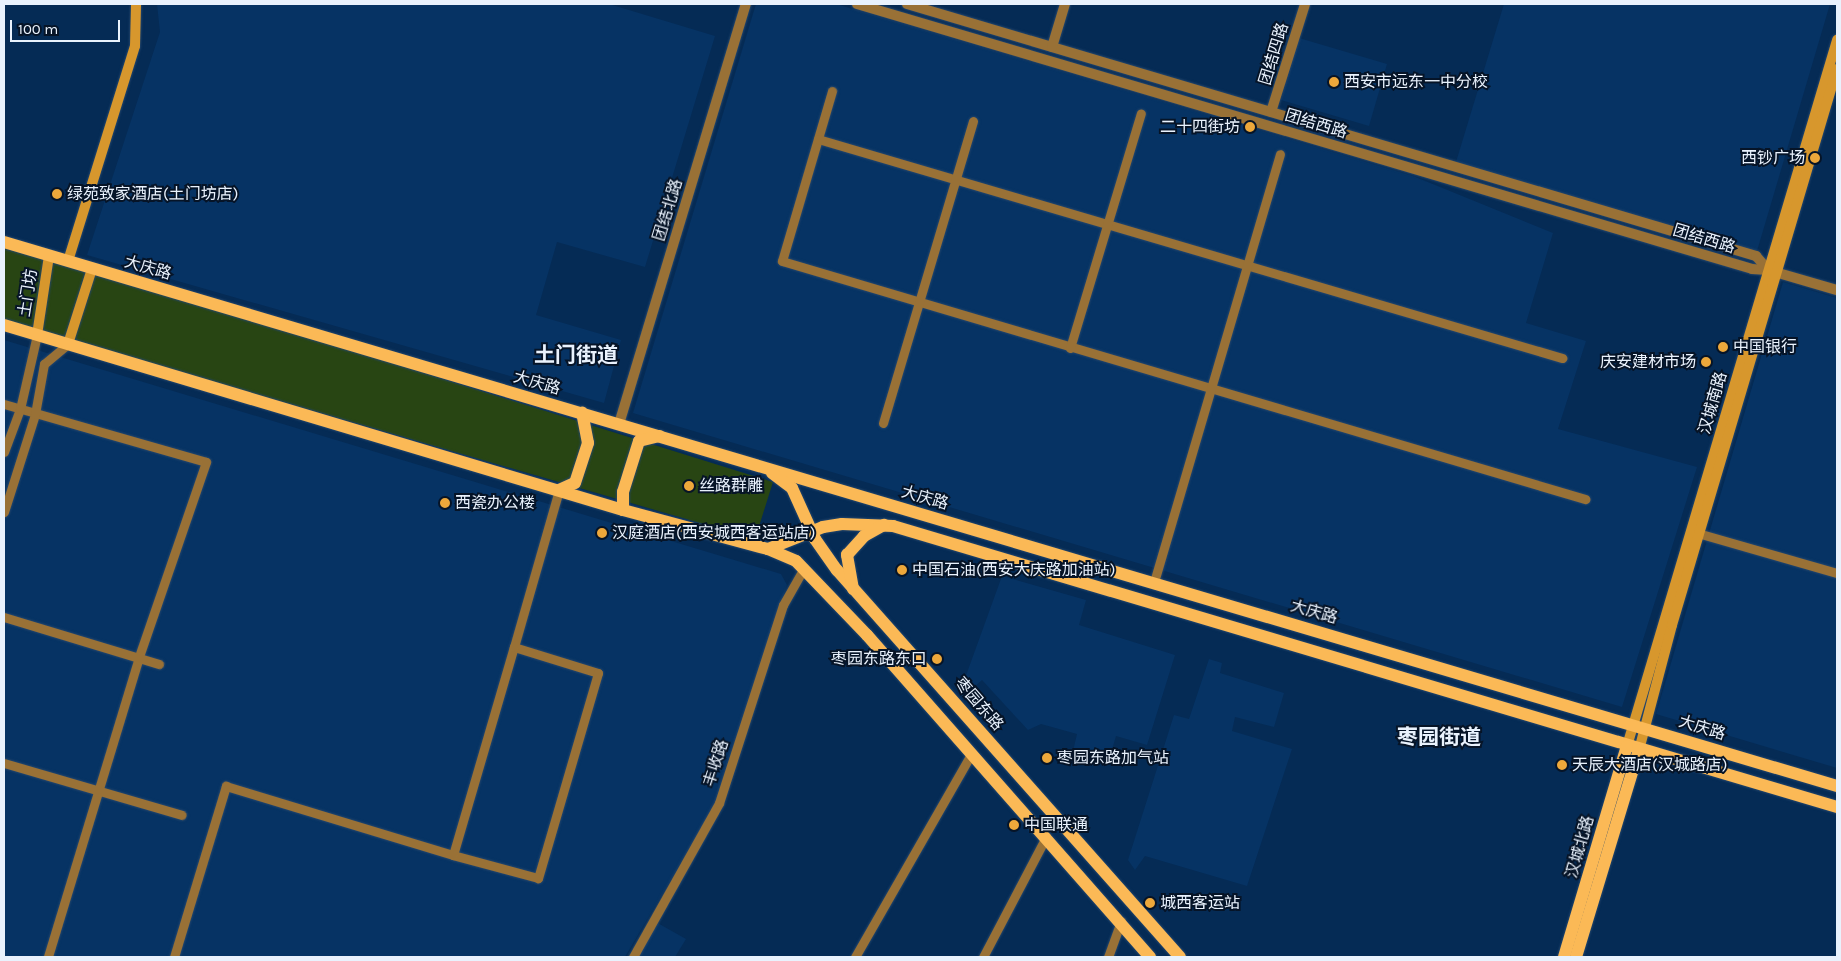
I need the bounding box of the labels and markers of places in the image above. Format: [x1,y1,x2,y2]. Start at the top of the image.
place label: 西安市远东一中分校 [1344,72,1488,92]
marker: 西安市远东一中分校 [1328,76,1340,88]
place label: 二十四街坊 [1160,117,1240,137]
marker: 二十四街坊 [1244,121,1256,133]
place label: 西钞广场 [1741,148,1805,168]
marker: 西钞广场 [1809,152,1821,164]
place label: 绿苑致家酒店(土门坊店) [67,184,238,204]
marker: 绿苑致家酒店(土门坊店) [51,188,63,200]
place label: 中国银行 [1733,337,1797,357]
marker: 中国银行 [1717,341,1729,353]
place label: 庆安建材市场 [1600,352,1696,372]
marker: 庆安建材市场 [1700,356,1712,368]
place label: 丝路群雕 [699,476,763,496]
marker: 丝路群雕 [683,480,695,492]
place label: 西瓷办公楼 [455,493,535,513]
marker: 西瓷办公楼 [439,497,451,509]
place label: 汉庭酒店(西安城西客运站店) [612,523,815,543]
marker: 汉庭酒店(西安城西客运站店) [596,527,608,539]
place label: 中国石油(西安大庆路加油站) [912,560,1115,580]
marker: 中国石油(西安大庆路加油站) [896,564,908,576]
place label: 枣园东路东口 [831,649,927,669]
marker: 枣园东路东口 [931,653,943,665]
place label: 枣园东路加气站 [1057,748,1169,768]
marker: 枣园东路加气站 [1041,752,1053,764]
place label: 天辰大酒店(汉城路店) [1572,755,1727,775]
marker: 天辰大酒店(汉城路店) [1556,759,1568,771]
place label: 中国联通 [1024,815,1088,835]
marker: 中国联通 [1008,819,1020,831]
place label: 城西客运站 [1160,893,1240,913]
marker: 城西客运站 [1144,897,1156,909]

